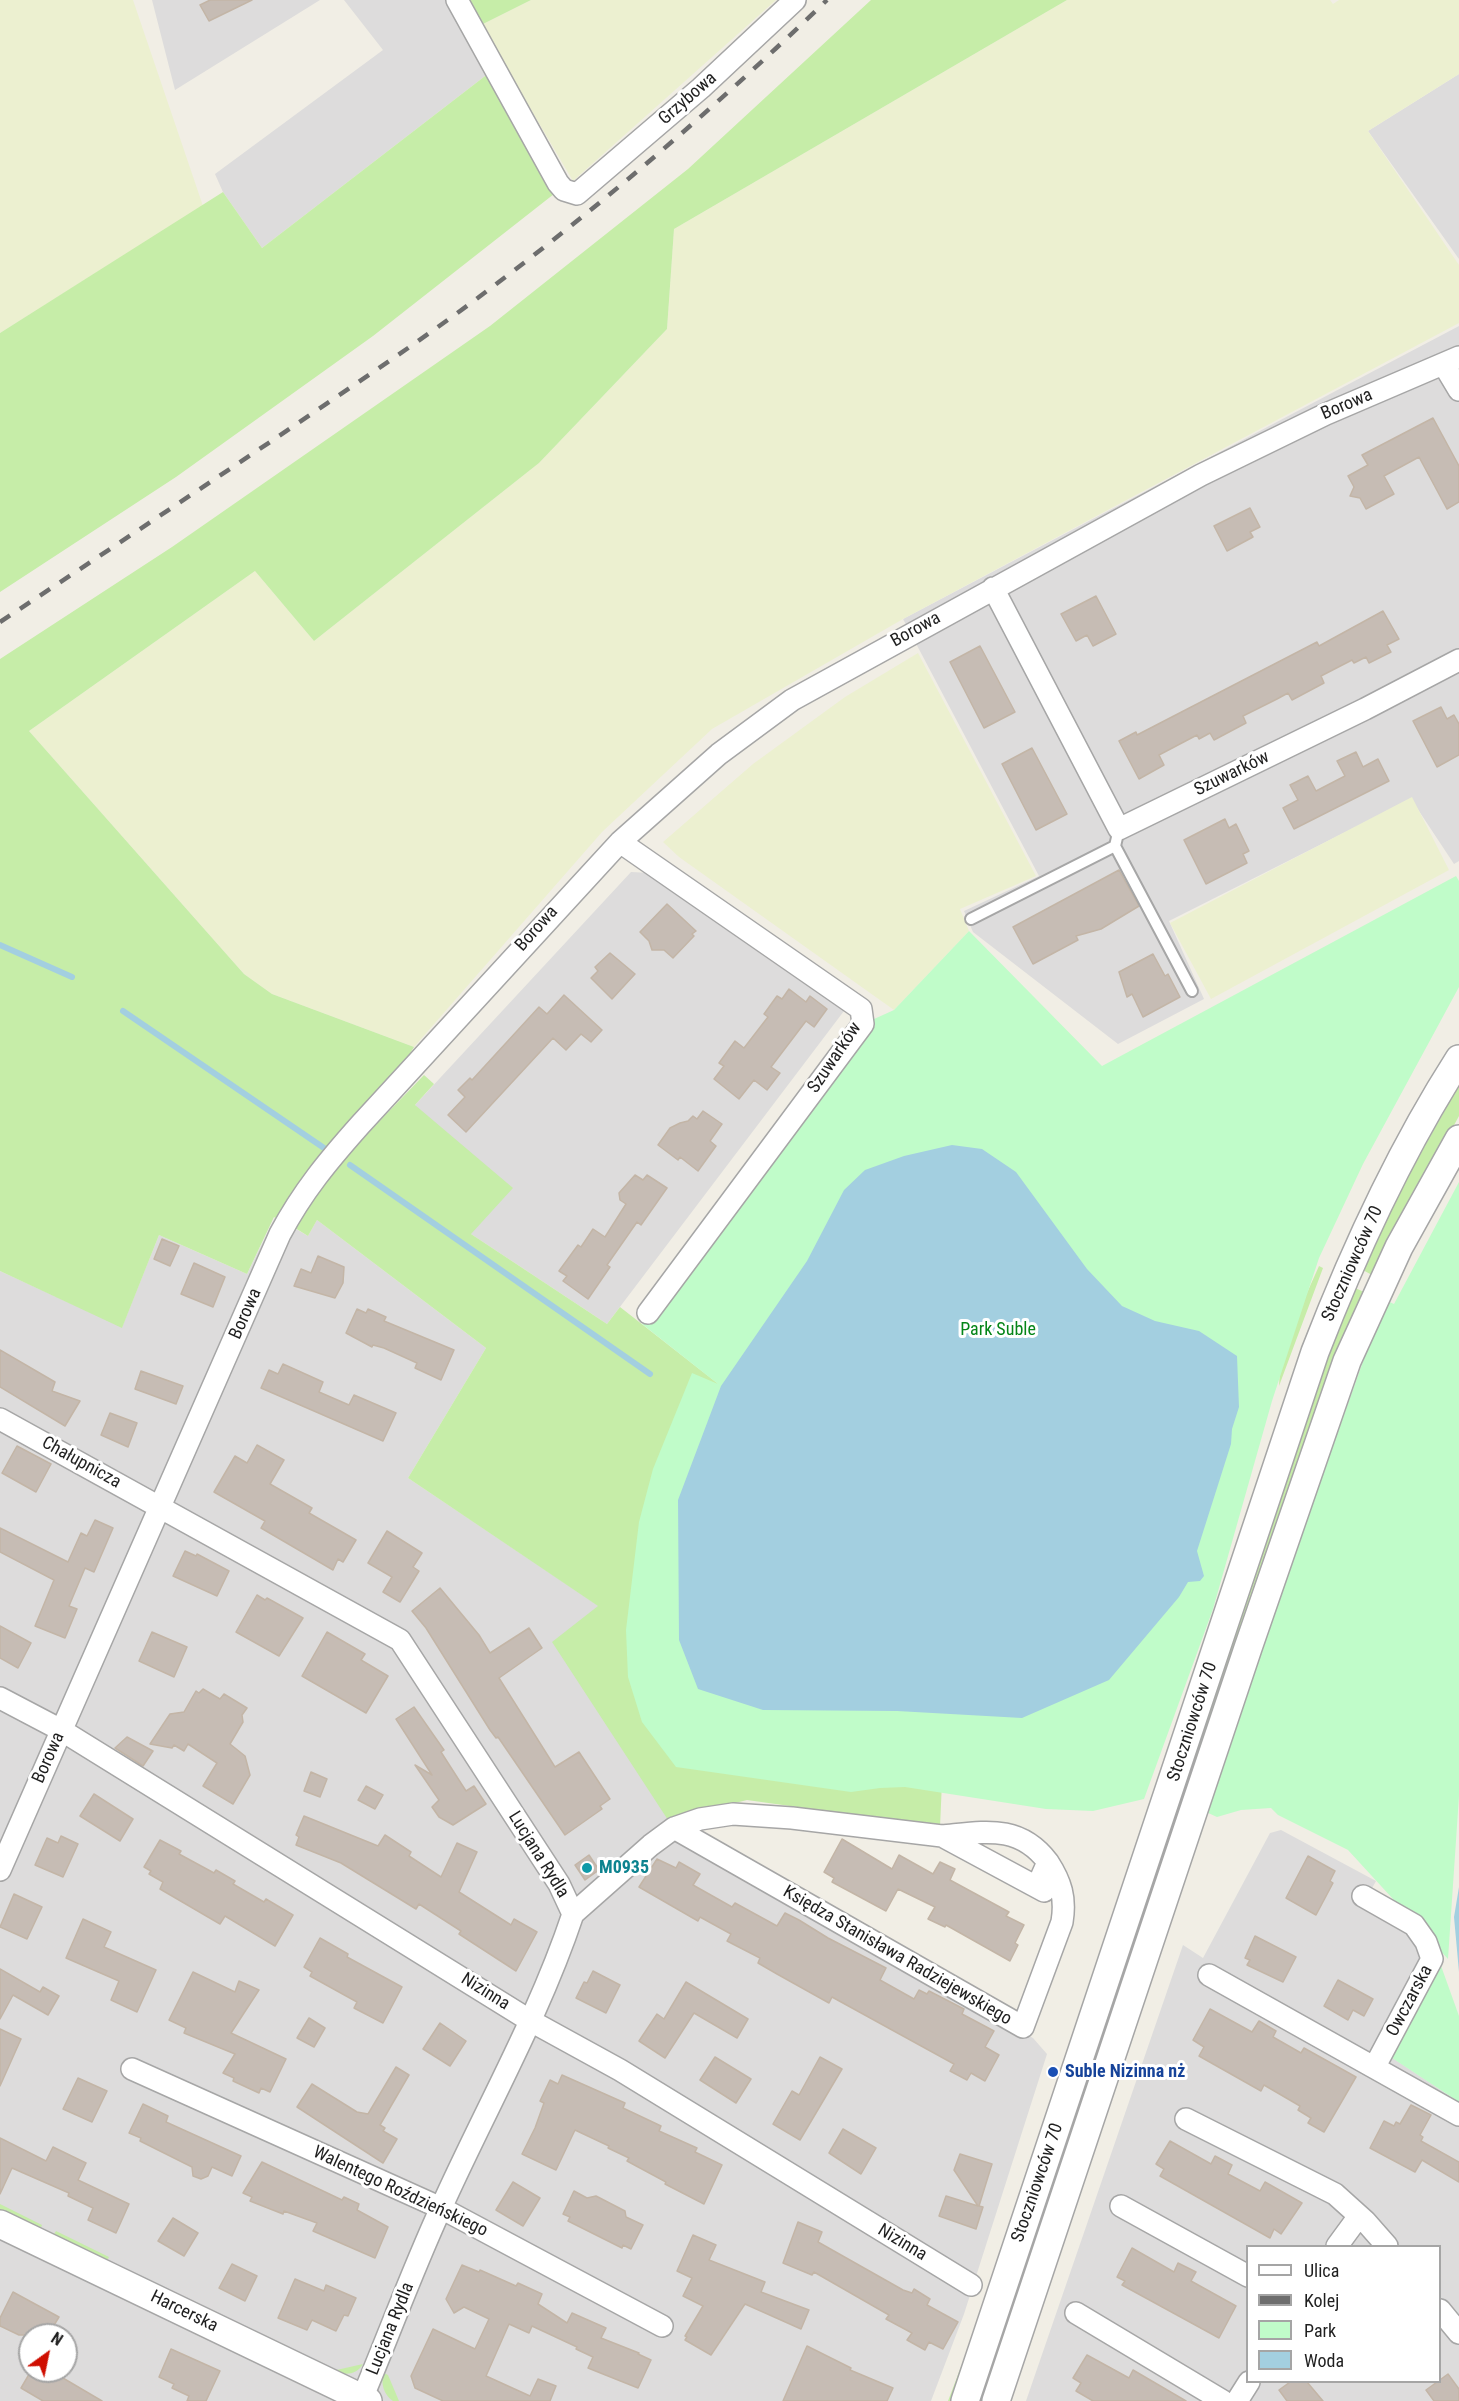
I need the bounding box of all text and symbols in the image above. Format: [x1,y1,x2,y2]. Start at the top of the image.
street label: Grzybowa [655,68,721,130]
street label: Borowa [1318,385,1376,425]
street label: Borowa [887,608,945,652]
street label: Szuwarków [1191,747,1273,801]
street label: Borowa [511,902,563,956]
street label: Szuwarków [804,1019,866,1097]
street label: Stoczniowców 70 [1318,1203,1388,1325]
street label: Borowa [225,1285,267,1343]
park label: Park Suble [960,1319,1036,1341]
street label: Chałupnicza [38,1432,124,1494]
street label: Stoczniowców 70 [1164,1660,1222,1784]
street label: Borowa [28,1729,70,1787]
street label: Lucjana Rydla [503,1808,573,1902]
place label: M0935 [599,1857,649,1879]
marker: M0935 [580,1861,594,1875]
street label: Księdza Stanisława Radziejewskiego [779,1881,1015,2031]
street label: Owczarska [1382,1962,1438,2040]
street label: Nizinna [457,1969,513,2015]
place label: Suble Nizinna nż [1065,2061,1185,2083]
marker: Suble Nizinna nż [1046,2065,1060,2079]
street label: Stoczniowców 70 [1008,2121,1068,2245]
street label: Walentego Roździeńskiego [309,2142,491,2242]
street label: Nizinna [874,2220,930,2266]
legend [1246,2245,1441,2383]
text: Ulica [1304,2260,1339,2281]
street label: Lucjana Rydla [363,2280,419,2378]
street label: Harcerska [147,2286,221,2338]
text: Kolej [1304,2290,1339,2311]
text: Park [1304,2320,1336,2341]
north arrow [18,2323,78,2383]
text: N [48,2329,66,2350]
text: Woda [1304,2350,1344,2371]

